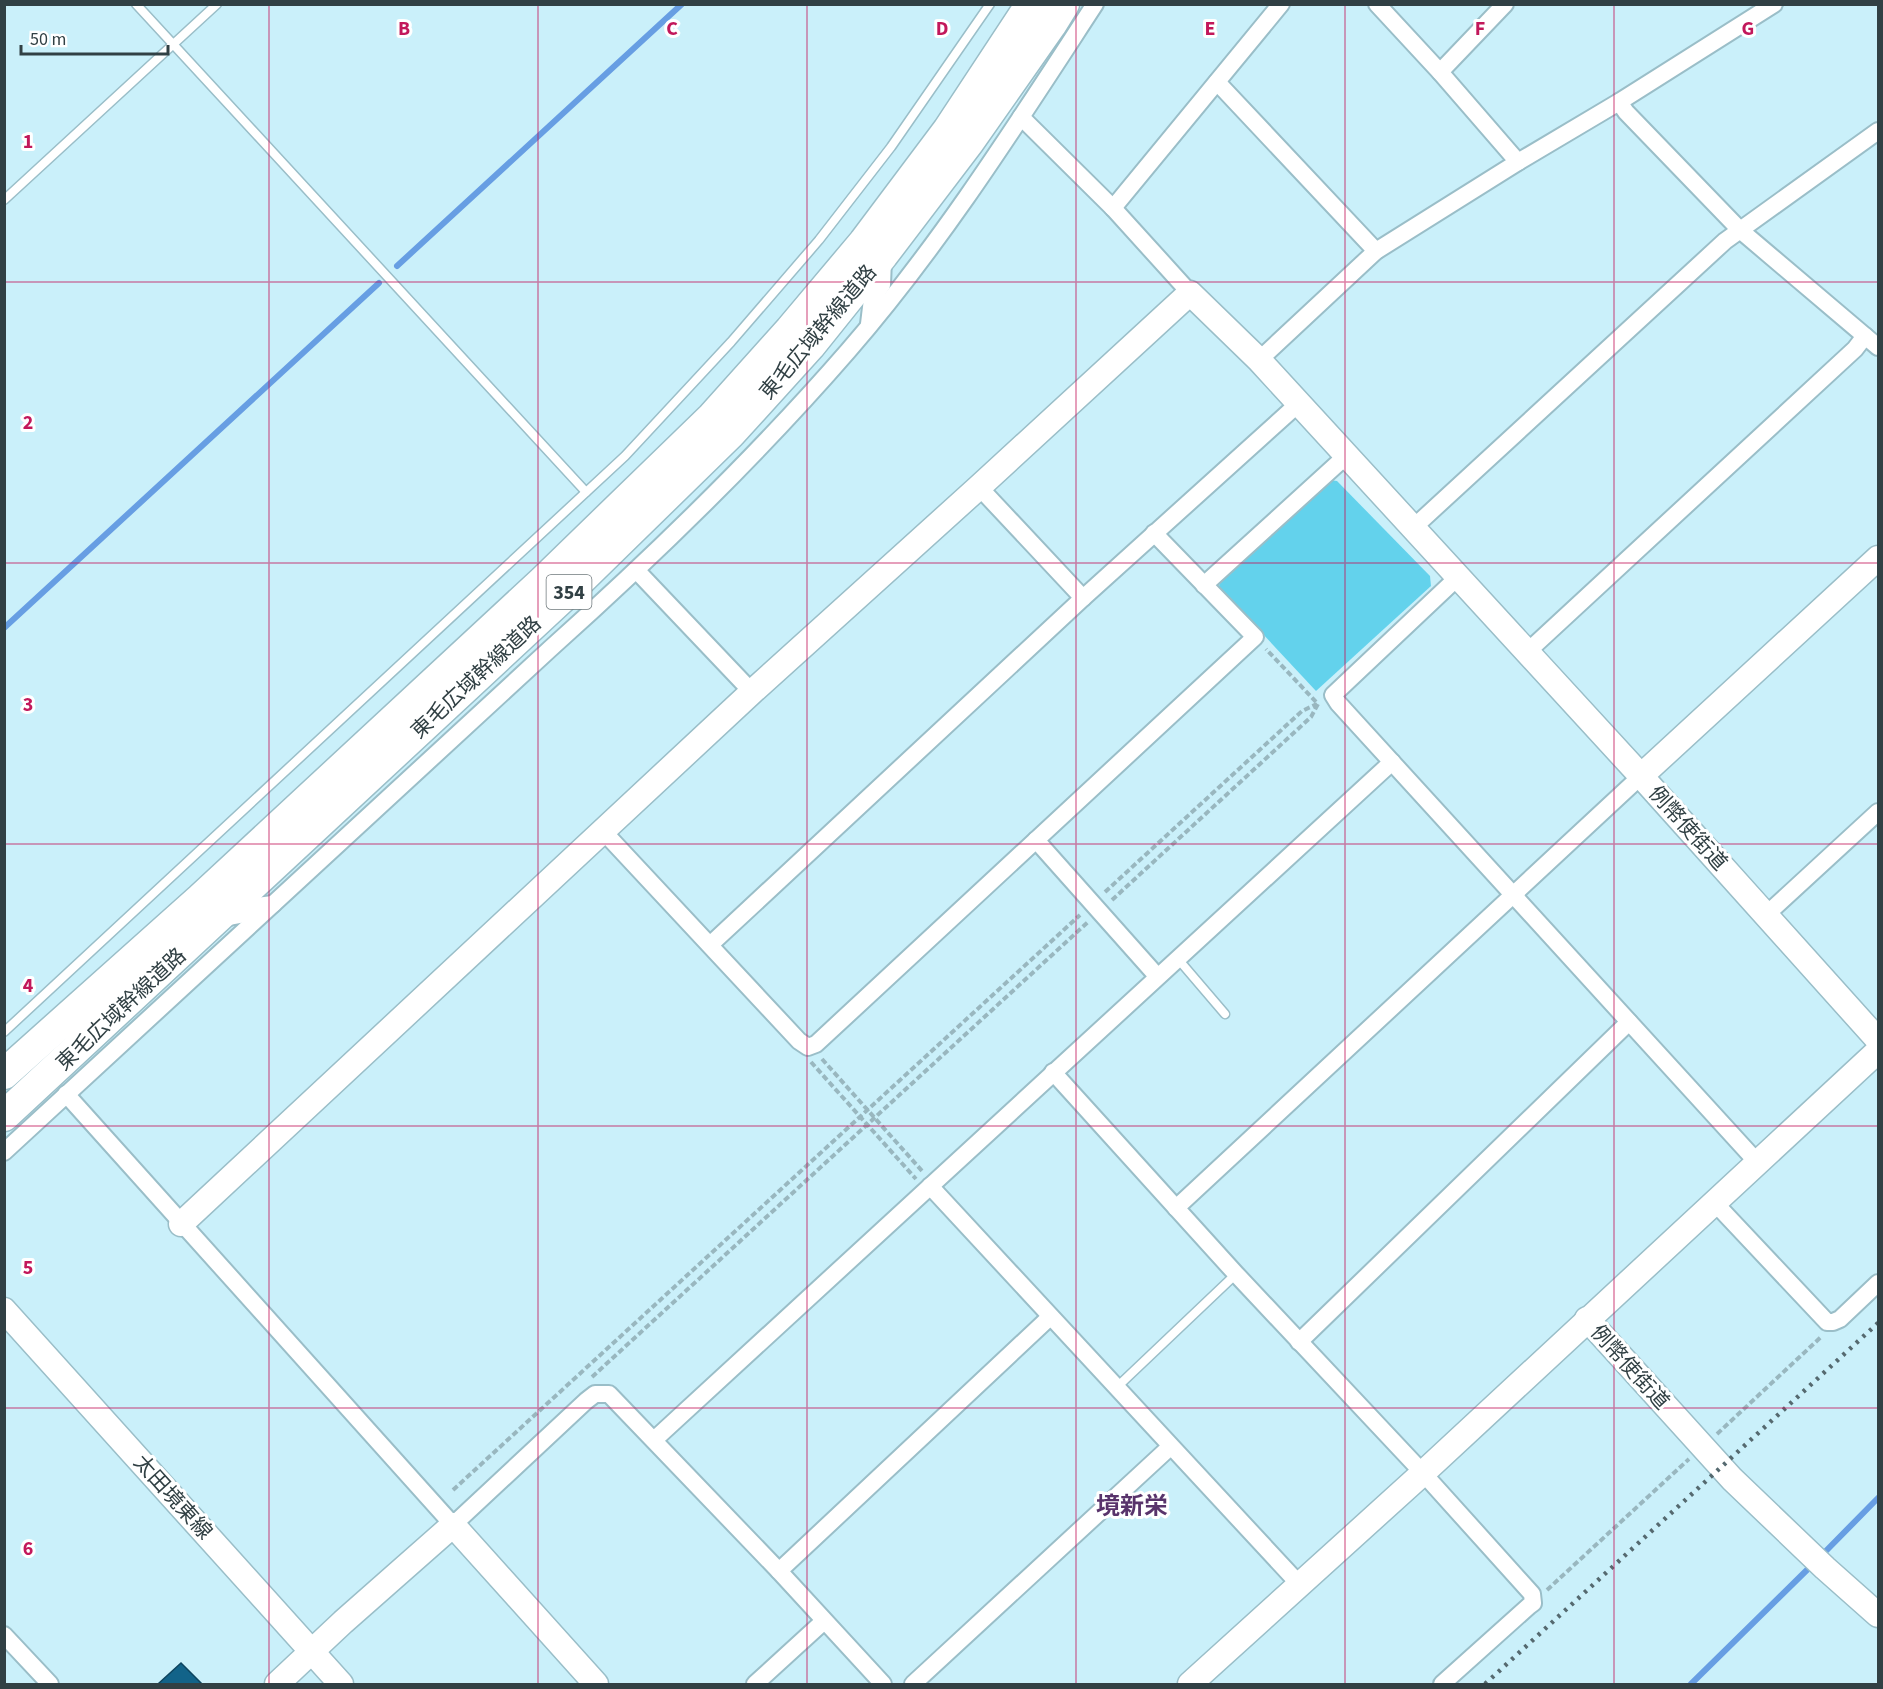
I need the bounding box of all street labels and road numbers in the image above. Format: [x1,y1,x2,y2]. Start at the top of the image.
street label: 東毛広域幹線道路 [753,258,883,406]
road number: 354 [546,575,592,609]
street label: 東毛広域幹線道路 [404,609,548,745]
street label: 例幣使街道 [1642,779,1734,877]
street label: 東毛広域幹線道路 [49,941,193,1077]
street label: 例幣使街道 [1584,1318,1676,1416]
street label: 太田境東線 [127,1448,219,1546]

